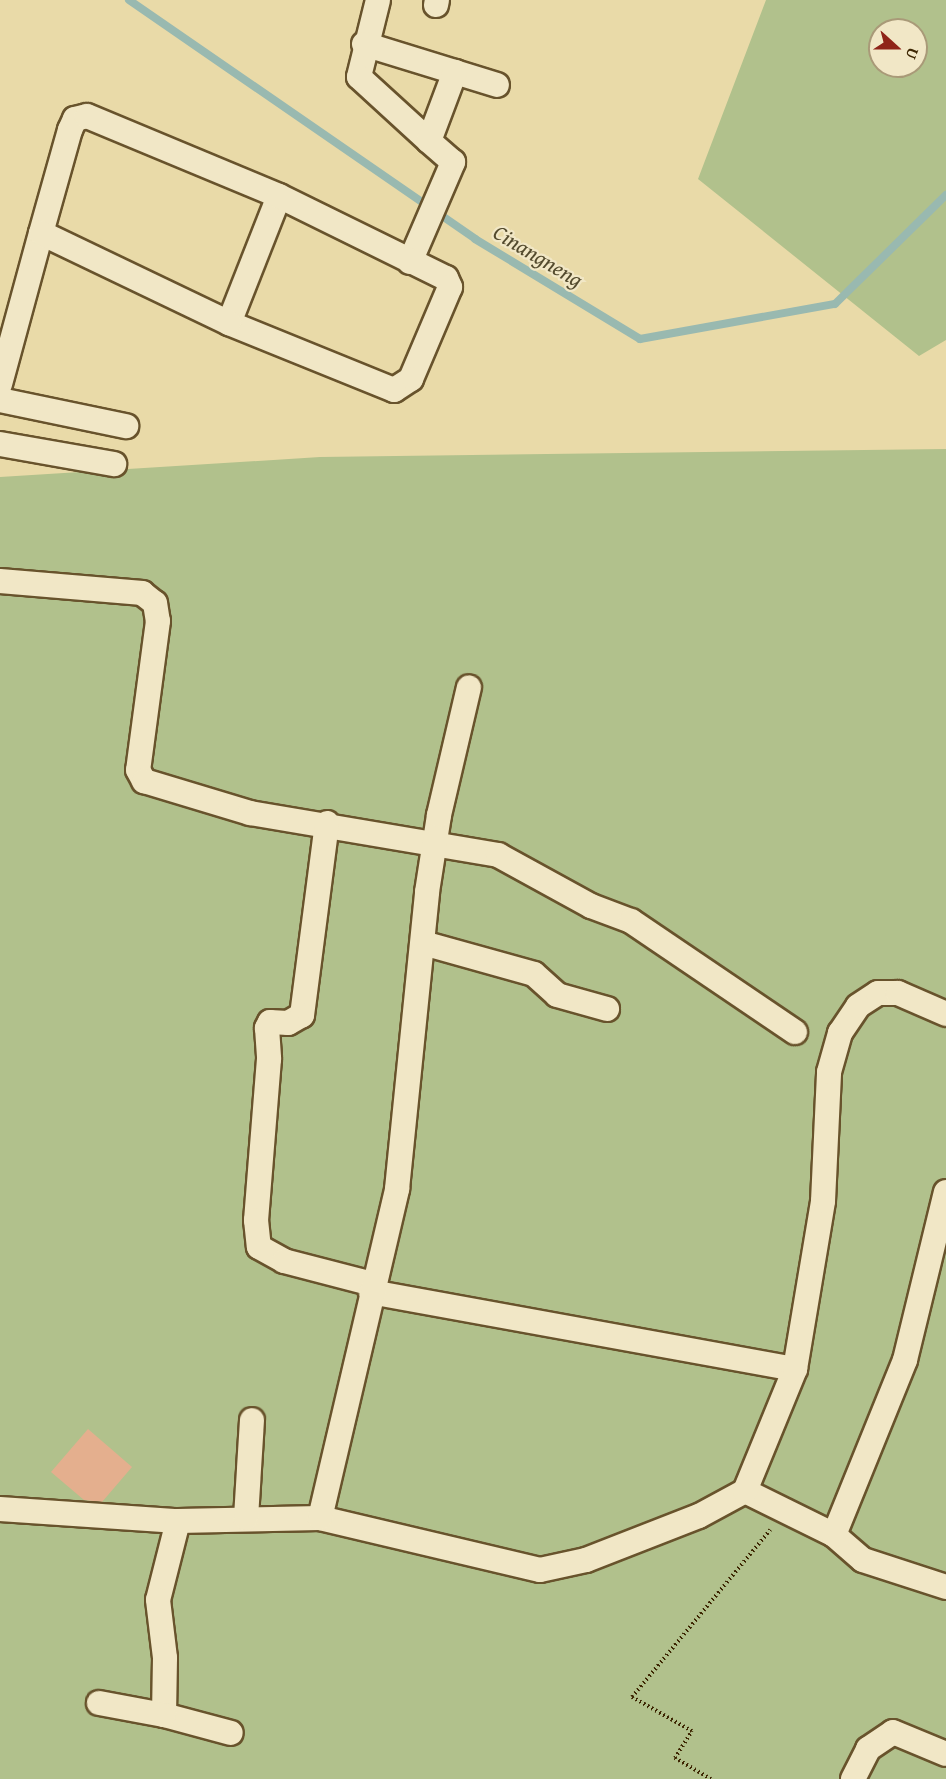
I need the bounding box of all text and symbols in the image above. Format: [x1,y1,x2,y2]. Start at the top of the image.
north arrow [868,18,928,78]
text: U [900,44,926,63]
water label: Cinangneng [488,219,588,293]

